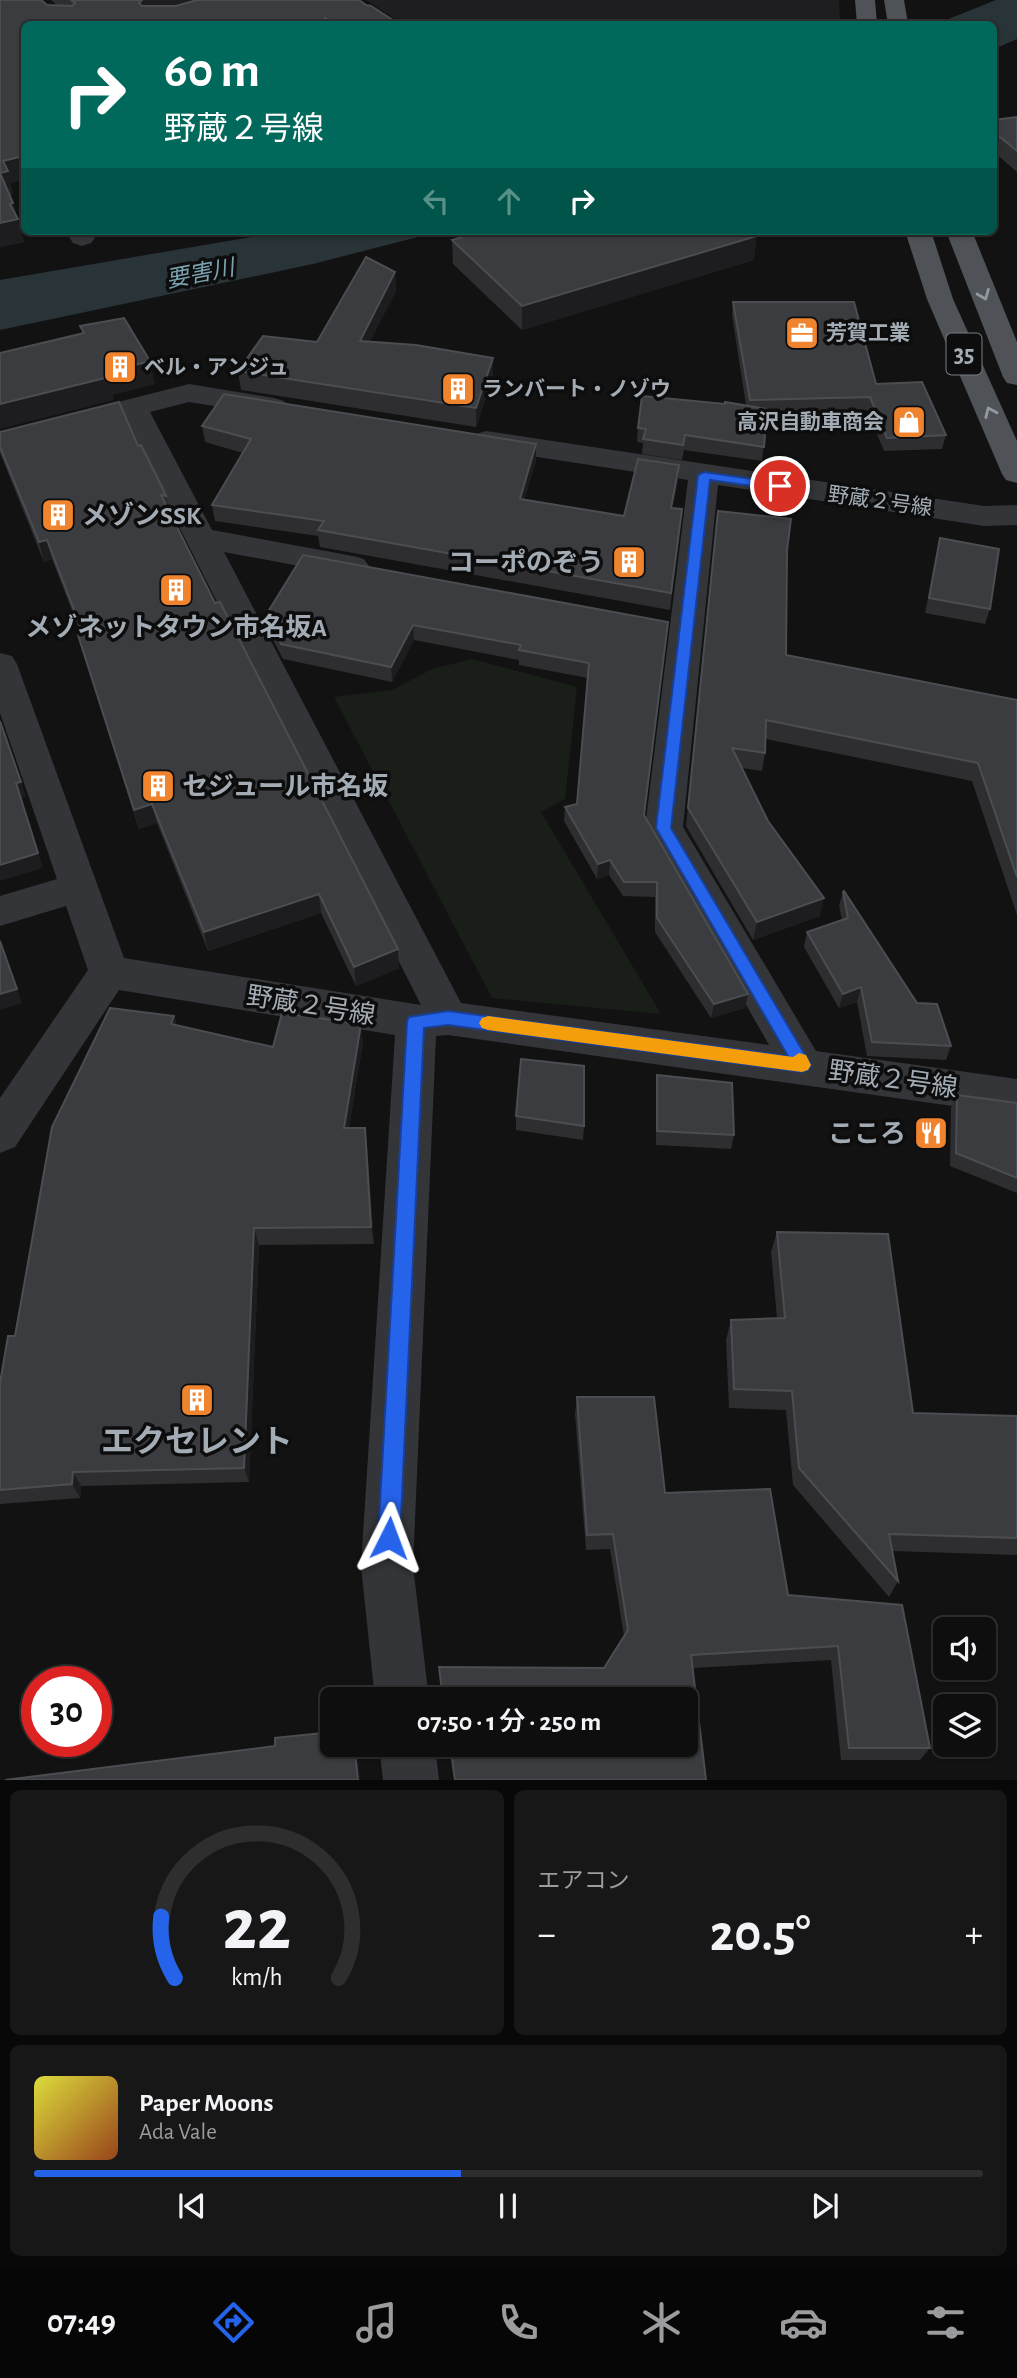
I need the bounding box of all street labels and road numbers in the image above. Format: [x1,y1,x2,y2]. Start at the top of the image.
road number: 35 [946,334,982,374]
street label: 野蔵２号線 [826,483,934,519]
street label: 野蔵２号線 [245,982,377,1029]
street label: 野蔵２号線 [827,1057,959,1102]

